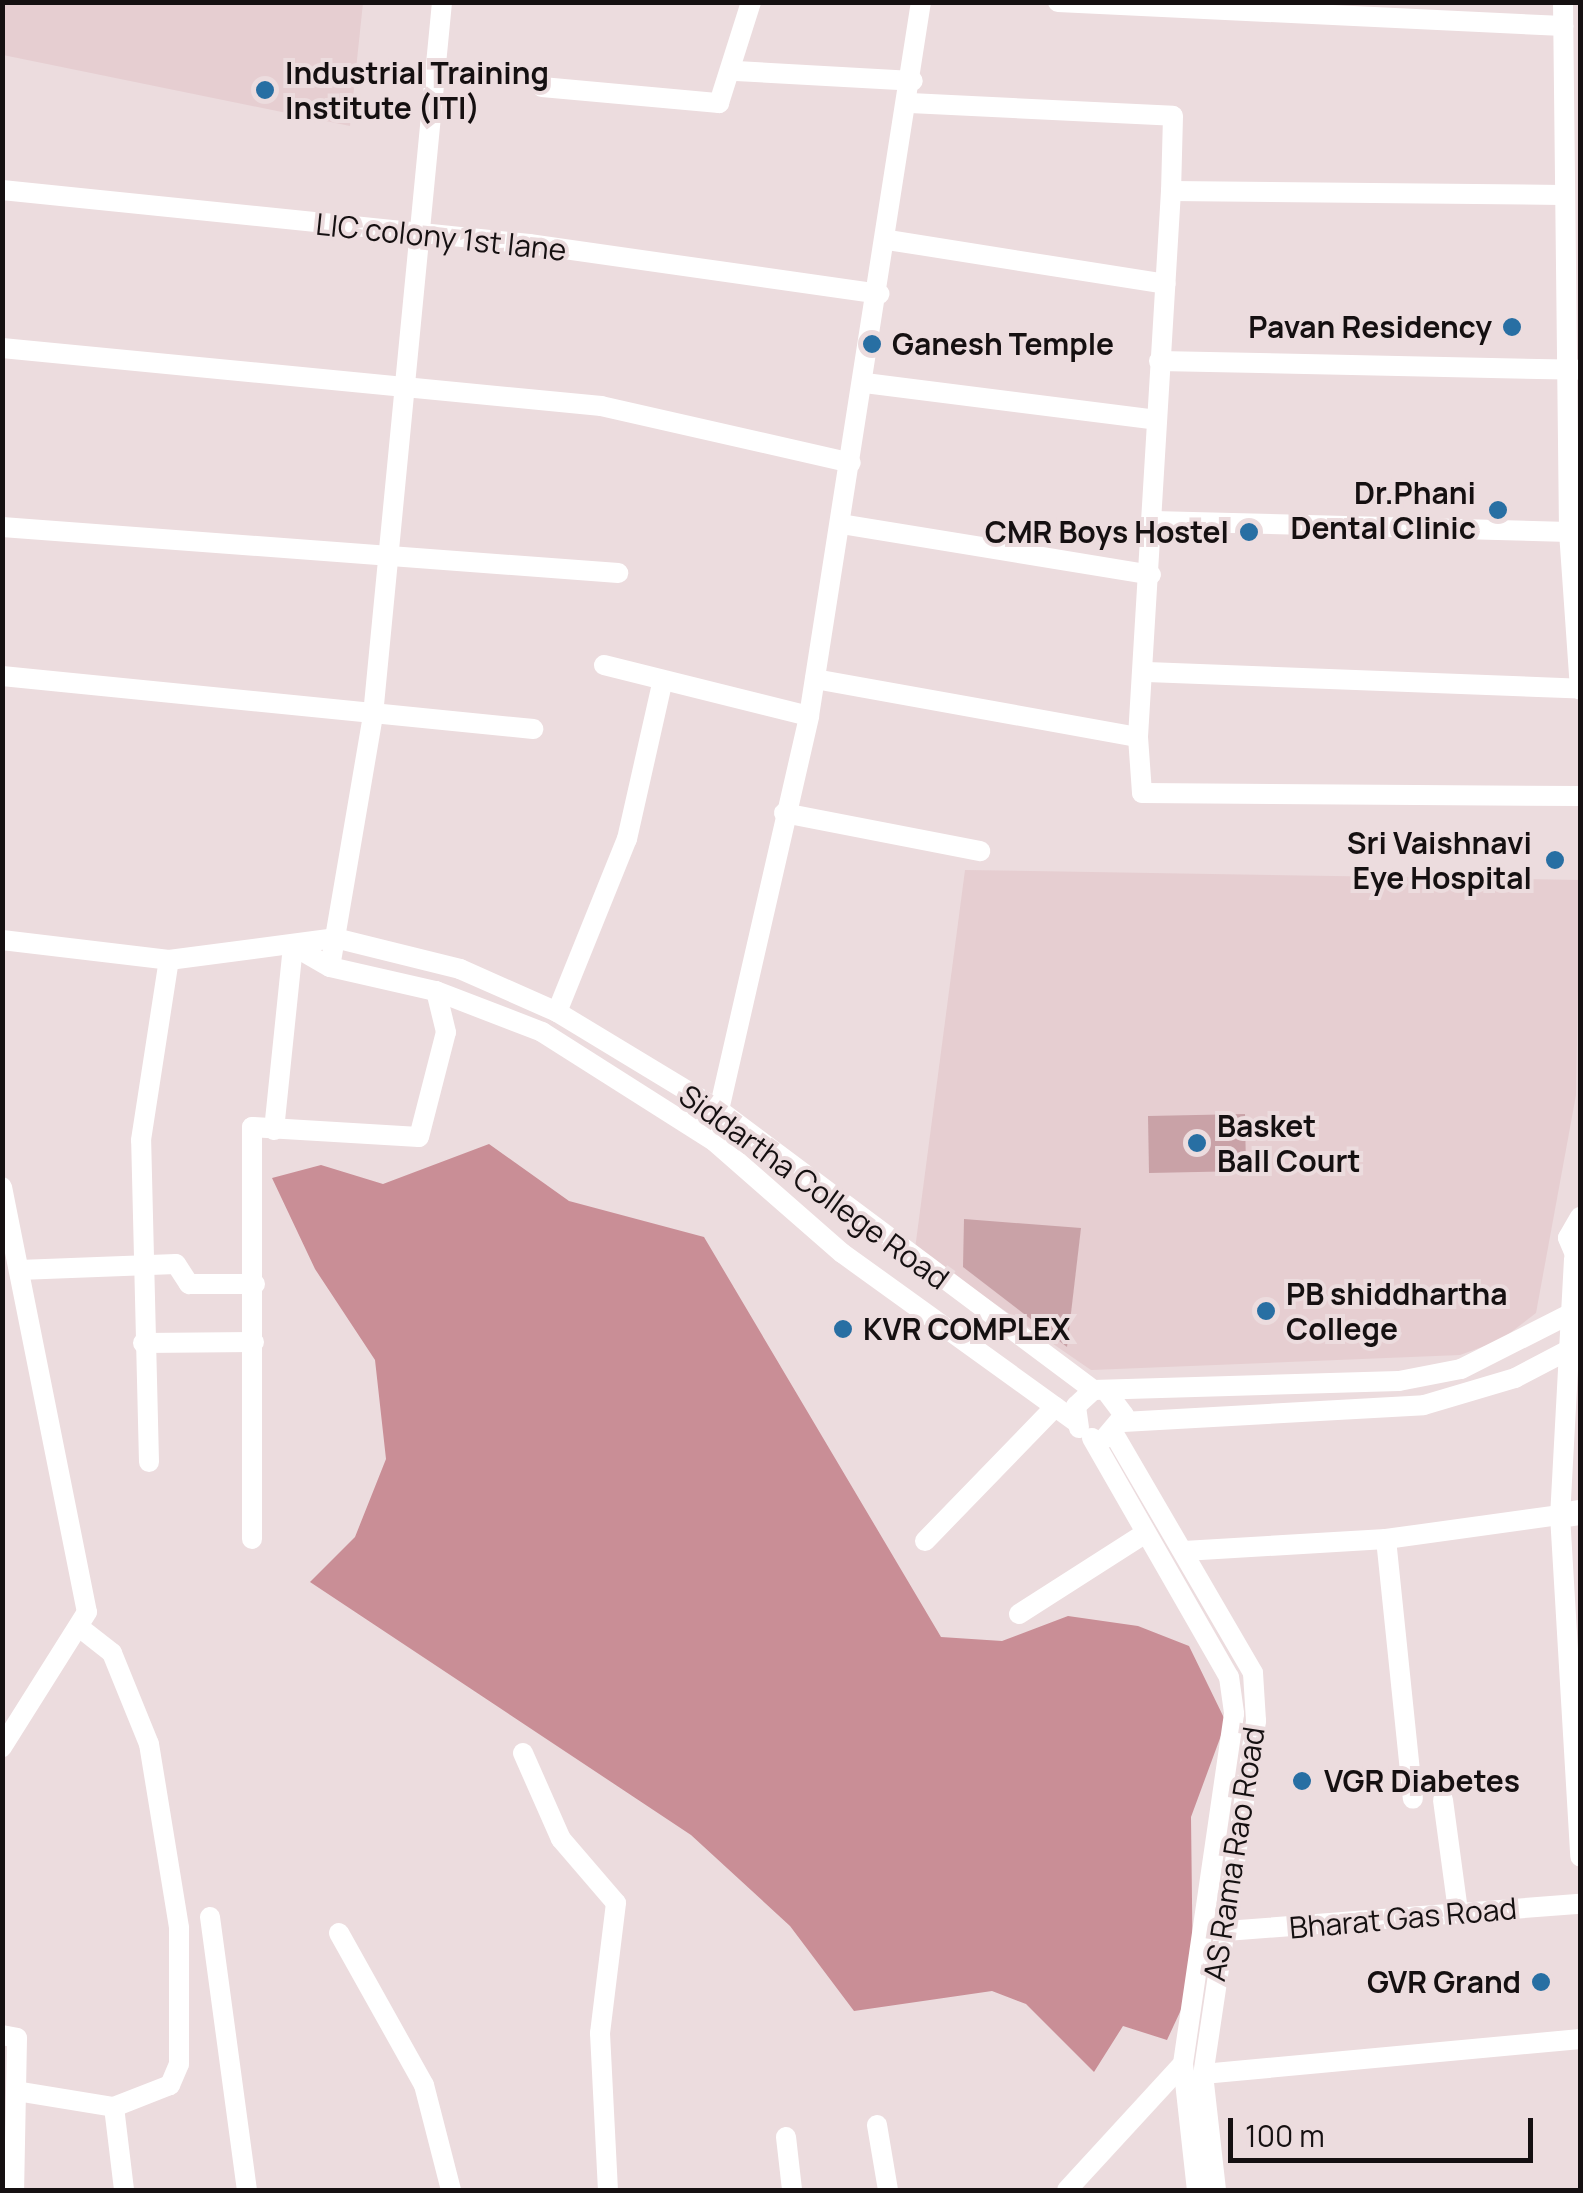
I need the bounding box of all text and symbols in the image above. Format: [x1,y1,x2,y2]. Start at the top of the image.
place label: Industrial Training Institute (ITI) [285,55,549,126]
marker: Industrial Training Institute (ITI) [254,79,276,101]
street label: LIC colony 1st lane [314,206,568,268]
place label: Pavan Residency [1248,309,1492,345]
marker: Pavan Residency [1501,316,1523,338]
place label: Ganesh Temple [892,326,1114,362]
marker: Ganesh Temple [861,333,883,355]
place label: Dr.Phani Dental Clinic [1290,475,1476,546]
marker: Dr.Phani Dental Clinic [1485,497,1511,523]
place label: CMR Boys Hostel [985,514,1229,550]
marker: CMR Boys Hostel [1238,521,1260,543]
place label: Sri Vaishnavi Eye Hospital [1347,825,1532,896]
marker: Sri Vaishnavi Eye Hospital [1542,847,1568,873]
street label: Siddartha College Road [672,1077,956,1297]
place label: Basket Ball Court [1217,1108,1360,1178]
marker: Basket Ball Court [1186,1132,1208,1154]
place label: PB shiddhartha College [1286,1276,1508,1346]
marker: PB shiddhartha College [1255,1300,1277,1322]
place label: KVR COMPLEX [863,1311,1070,1347]
marker: KVR COMPLEX [832,1318,854,1340]
street label: AS Rama Rao Road [1196,1724,1272,1984]
place label: VGR Diabetes [1324,1763,1520,1799]
marker: VGR Diabetes [1289,1768,1315,1794]
street label: Bharat Gas Road [1288,1890,1518,1946]
place label: GVR Grand [1367,1964,1521,2000]
marker: GVR Grand [1530,1971,1552,1993]
scale bar [1233,2098,1538,2160]
text: 100 m [1245,2115,1325,2156]

